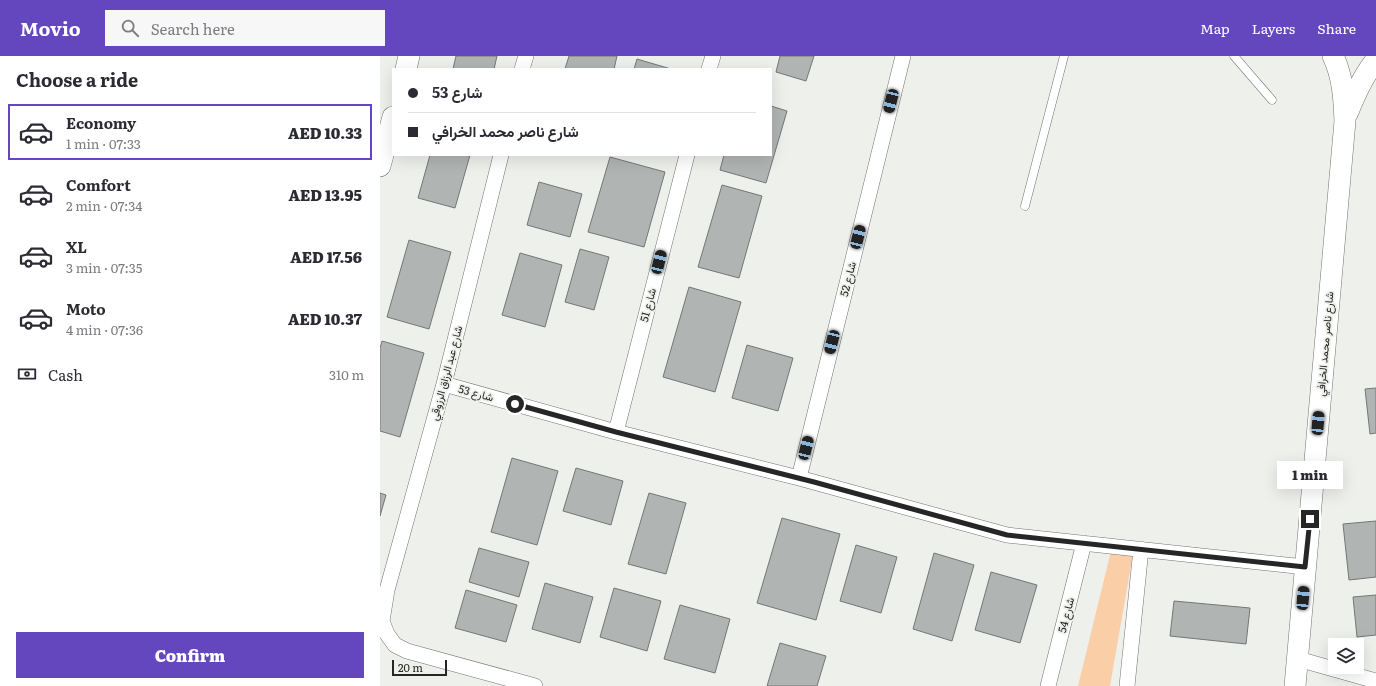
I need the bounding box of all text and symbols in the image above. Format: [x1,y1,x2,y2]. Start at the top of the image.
search box [105,10,385,46]
text: Movio [20,14,81,42]
icon: search [119,17,141,39]
text: Search here [151,17,235,40]
text: Map [1200,18,1230,38]
text: Layers [1252,18,1295,38]
text: Share [1317,18,1356,38]
text: Choose a ride [16,66,138,93]
text: شارع 53 [432,80,483,103]
car [882,88,900,114]
text: Economy [66,111,136,134]
icon: car [18,114,54,150]
text: شارع ناصر محمد الخرافي [432,119,579,142]
text: AED 10.33 [288,121,362,144]
text: 1 min · 07:33 [66,134,141,153]
text: Comfort [66,173,131,196]
icon: car [18,176,54,212]
text: AED 13.95 [288,183,362,206]
text: 2 min · 07:34 [66,196,142,215]
car [849,224,867,250]
text: XL [66,235,87,258]
icon: car [18,238,54,274]
text: AED 17.56 [290,245,362,268]
car [650,249,668,275]
text: 3 min · 07:35 [66,258,142,277]
street label: شارع 52 [835,259,860,298]
street label: شارع 51 [635,286,660,324]
street label: شارع ناصر محمد الخرافي [1311,291,1340,397]
text: Moto [66,297,106,320]
icon: car [18,300,54,336]
text: AED 10.37 [288,307,362,330]
text: 4 min · 07:36 [66,320,143,339]
street label: شارع عبد الرزاق الرزوقي [425,323,468,423]
car [823,329,841,355]
icon: cash [16,363,38,385]
text: Cash [48,363,83,386]
text: 310 m [329,365,364,384]
street label: شارع 53 [457,380,496,405]
route start [506,395,524,413]
car [1311,411,1325,435]
car [797,435,815,461]
callout: 1 min [1277,461,1343,489]
text: 1 min [1292,465,1328,484]
route end [1301,510,1319,528]
car [1296,586,1310,610]
street label: شارع 54 [1053,595,1078,634]
button: Confirm [16,632,364,678]
map controls [1328,638,1364,674]
button: layers [1328,638,1364,674]
scale bar [392,658,447,677]
text: 20 m [398,659,423,675]

